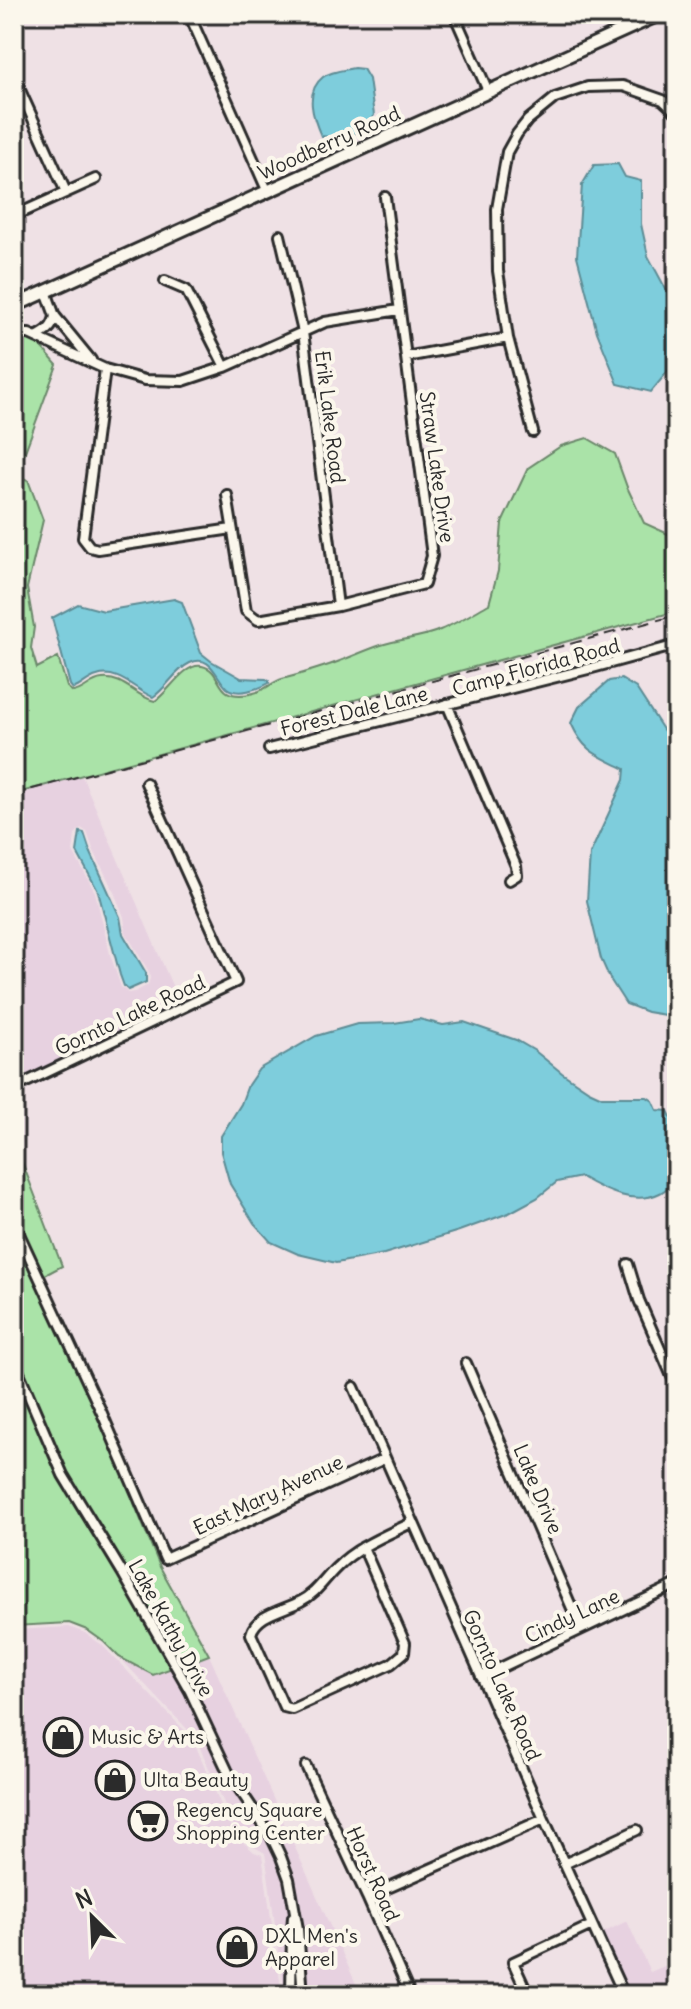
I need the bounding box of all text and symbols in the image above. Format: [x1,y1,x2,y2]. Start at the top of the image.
street label: Woodberry Road [254,100,404,185]
street label: Erik Lake Road [310,349,351,485]
street label: Straw Lake Drive [415,390,460,544]
street label: Camp Florida Road [449,632,623,701]
street label: Forest Dale Lane [278,680,430,741]
street label: Gornto Lake Road [51,969,209,1060]
street label: Lake Drive [508,1440,569,1537]
street label: East Mary Avenue [189,1449,347,1540]
street label: Lake Kathy Drive [123,1555,219,1701]
street label: Cindy Lane [520,1583,623,1648]
street label: Gornto Lake Road [458,1605,547,1764]
shop icon: Music & Arts [42,1716,84,1758]
place label: Music & Arts [91,1724,204,1749]
shop icon: Ulta Beauty [94,1759,136,1801]
place label: Ulta Beauty [143,1767,249,1792]
place label: Regency Square Shopping Center [176,1797,325,1845]
supermarket icon: Regency Square Shopping Center [127,1800,169,1842]
street label: Horst Road [341,1822,406,1925]
north arrow [52,1877,132,1957]
text: N [71,1883,97,1915]
place label: DXL Men's Apparel [265,1923,358,1971]
shop icon: DXL Men's Apparel [216,1926,258,1968]

